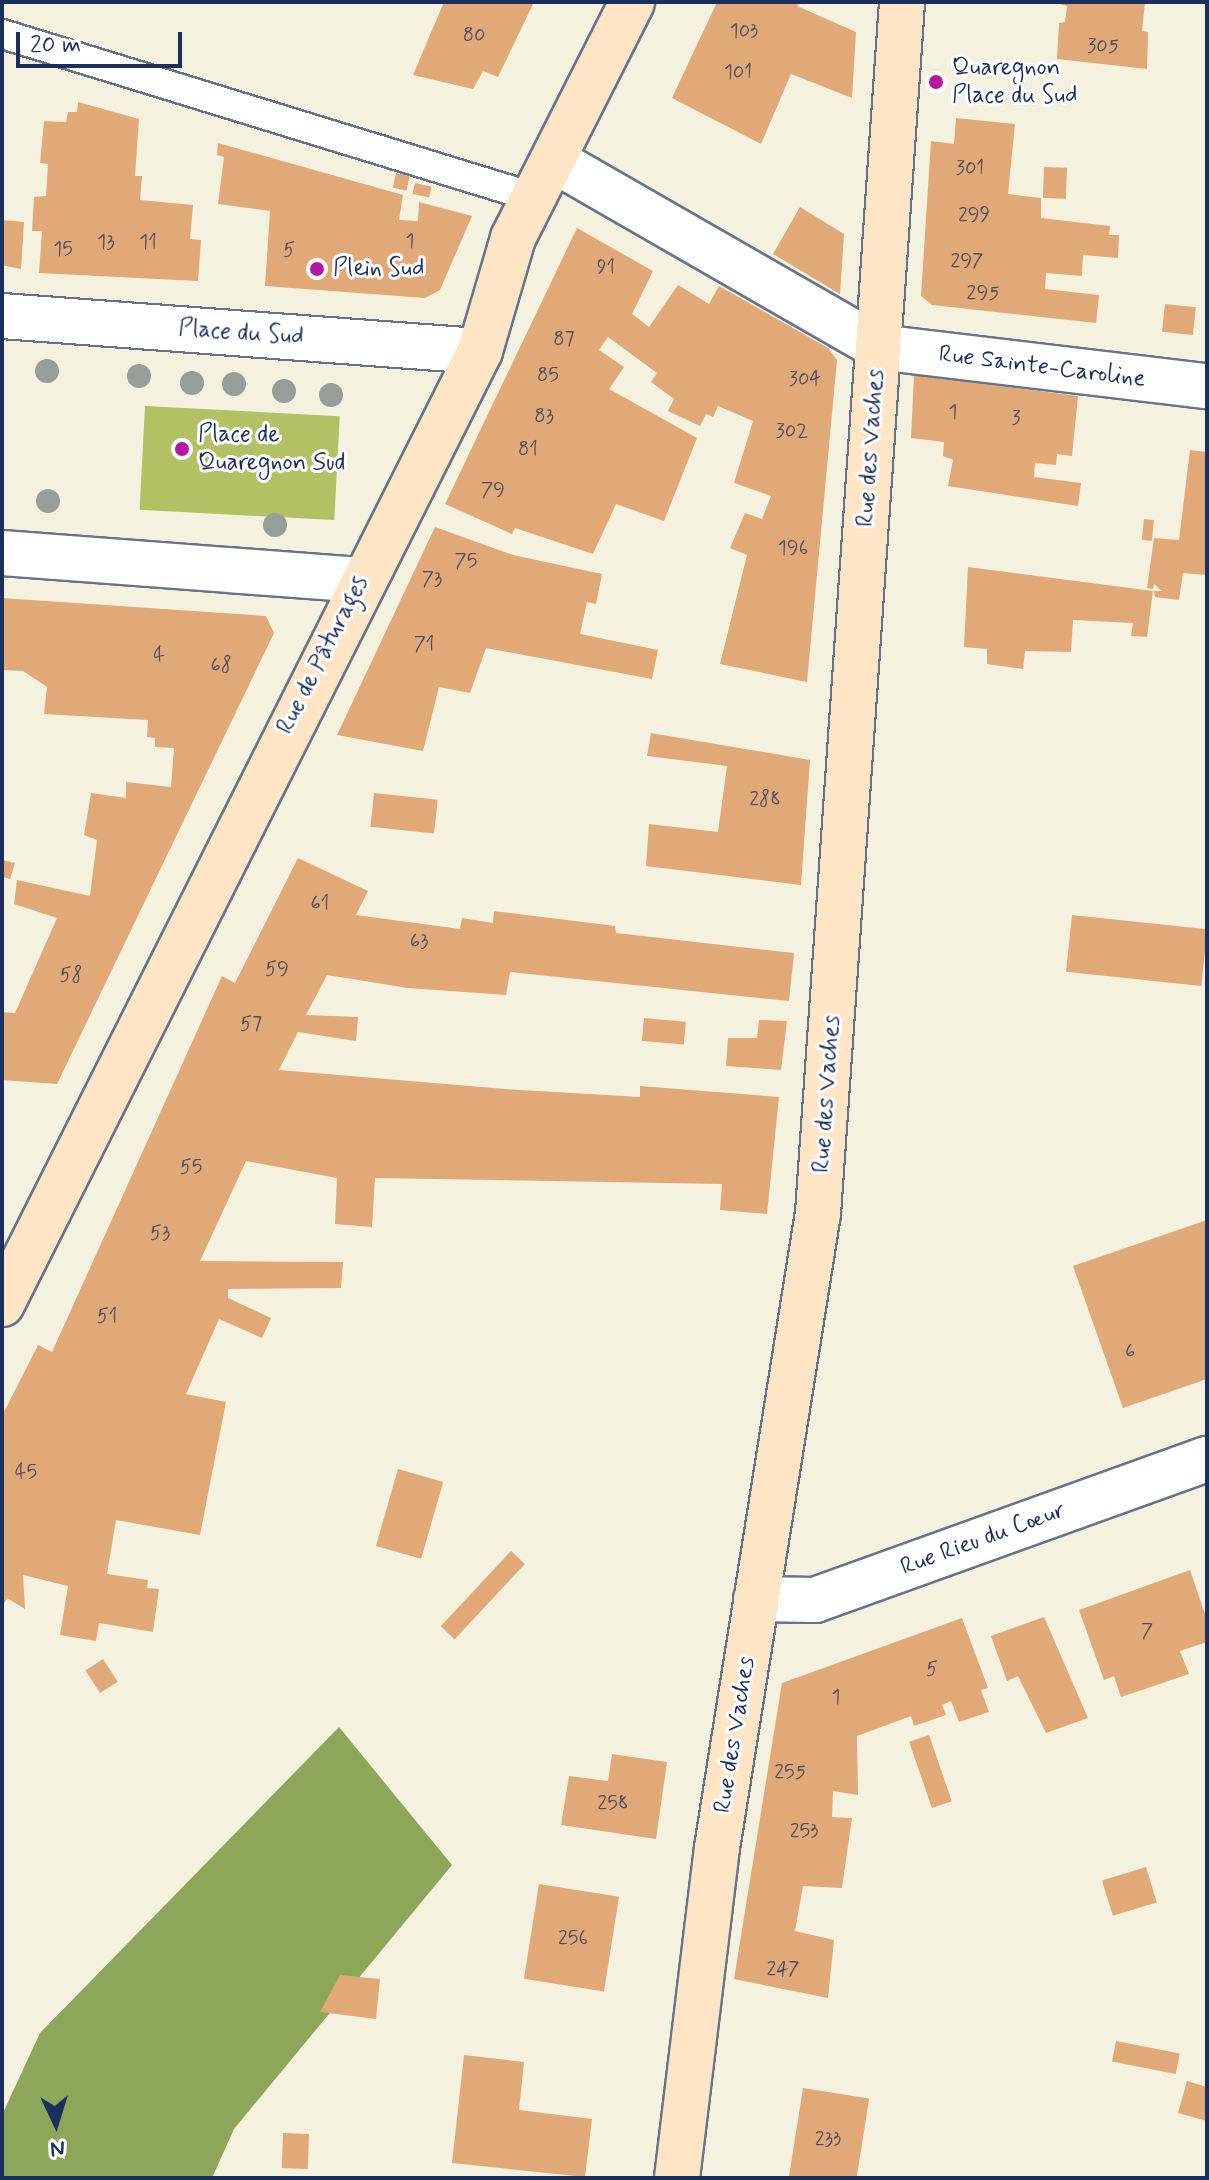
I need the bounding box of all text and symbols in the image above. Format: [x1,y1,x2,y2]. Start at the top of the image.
scale bar [20,16,186,66]
house number: 103 [730,19,758,43]
house number: 80 [463,23,485,47]
text: 20 m [30,30,81,61]
house number: 305 [1087,34,1119,58]
place label: Quaregnon Place du Sud [952,54,1076,110]
house number: 101 [724,60,752,84]
marker: Quaregnon Place du Sud [927,73,945,91]
house number: 301 [956,156,984,180]
house number: 299 [958,203,990,227]
house number: 1 [406,229,414,253]
house number: 13 [97,230,115,254]
house number: 11 [139,230,157,254]
house number: 15 [53,237,73,261]
house number: 5 [283,238,295,262]
house number: 297 [951,249,983,273]
place label: Plein Sud [333,255,425,283]
house number: 91 [597,255,615,279]
marker: Plein Sud [308,260,326,278]
house number: 295 [967,281,999,305]
street label: Place du Sud [178,314,304,352]
house number: 87 [553,327,575,351]
street label: Rue Sainte-Caroline [938,340,1146,394]
house number: 85 [537,363,559,387]
house number: 304 [789,367,821,391]
street label: Rue des Vaches [851,370,891,526]
house number: 1 [949,400,957,424]
house number: 83 [534,404,554,428]
house number: 3 [1011,406,1021,430]
house number: 302 [776,419,808,443]
place label: Place de Quaregnon Sud [198,421,349,477]
house number: 81 [518,437,538,461]
marker: Place de Quaregnon Sud [173,440,191,458]
house number: 79 [481,478,505,502]
house number: 196 [778,536,808,560]
house number: 75 [455,549,477,573]
house number: 73 [422,567,442,591]
street label: Rue de Pâturages [270,571,376,739]
house number: 71 [414,632,434,656]
house number: 4 [153,643,165,667]
house number: 68 [210,653,232,677]
house number: 288 [749,787,781,811]
house number: 61 [311,891,329,915]
house number: 63 [410,929,428,953]
house number: 59 [265,957,289,981]
house number: 58 [60,963,82,987]
house number: 57 [240,1012,262,1036]
street label: Rue des Vaches [807,1016,847,1172]
house number: 55 [180,1155,202,1179]
house number: 53 [150,1221,170,1245]
house number: 51 [97,1304,117,1328]
house number: 6 [1125,1339,1135,1363]
house number: 45 [15,1460,37,1484]
street label: Rue Rieu du Cœur [895,1495,1071,1583]
house number: 7 [1141,1619,1153,1643]
street label: Rue des Vaches [709,1656,761,1814]
house number: 5 [926,1657,938,1681]
house number: 1 [832,1685,840,1709]
house number: 255 [774,1760,806,1784]
house number: 258 [597,1791,629,1815]
house number: 253 [790,1819,818,1843]
house number: 256 [558,1926,588,1950]
house number: 247 [766,1957,800,1981]
north arrow [16,2084,96,2164]
house number: 233 [815,2127,841,2151]
text: N [49,2133,66,2162]

